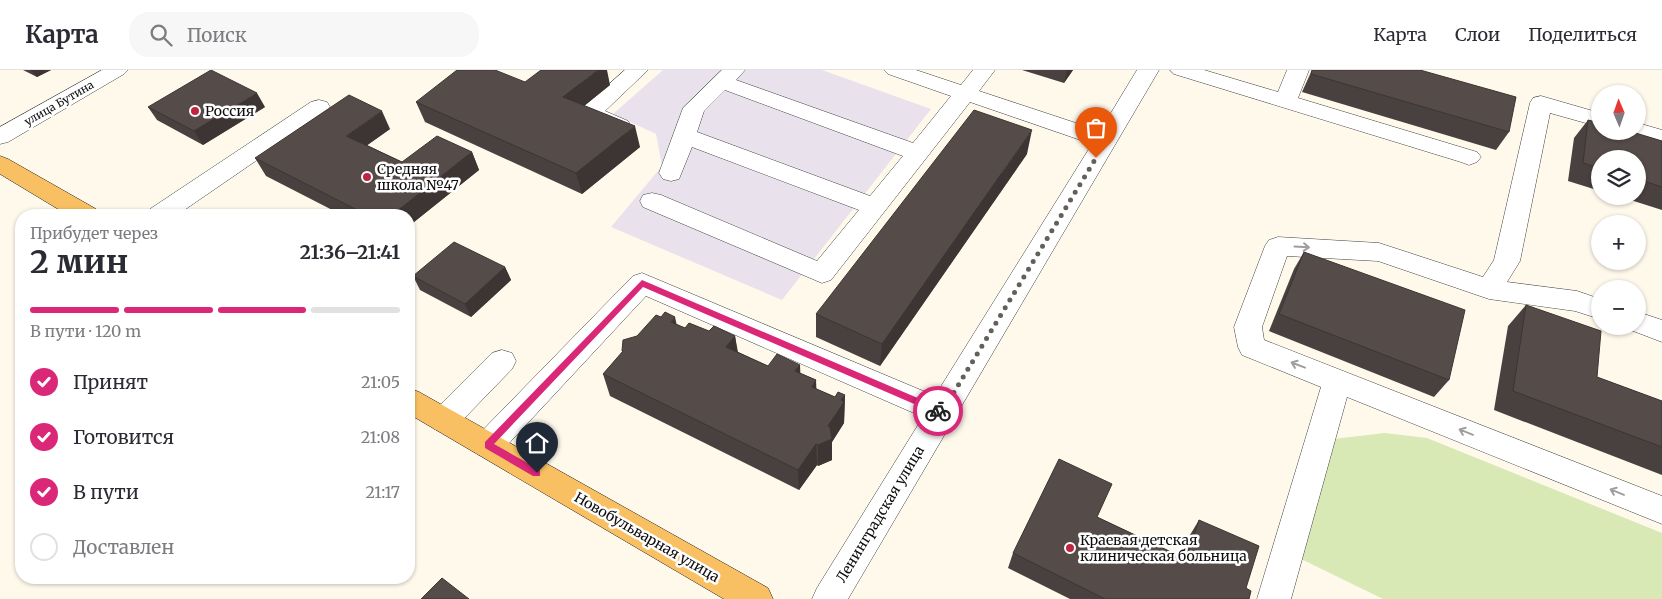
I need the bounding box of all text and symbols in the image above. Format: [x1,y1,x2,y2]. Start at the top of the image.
search box [129,12,479,57]
text: Карта [25,19,99,50]
icon: search [147,21,175,49]
text: Поиск [187,23,247,47]
text: Карта [1373,23,1427,46]
text: Слои [1455,23,1500,46]
text: Поделиться [1528,23,1637,46]
street label: улица Бутина [22,77,96,129]
north arrow [1591,85,1646,140]
map controls [1591,85,1646,335]
place label: Россия [205,102,254,120]
marker: Россия [189,105,201,117]
pin [1075,107,1117,158]
icon: bag [1082,114,1110,142]
button: layers [1591,150,1646,205]
place label: Средняя школа №47 [377,160,459,194]
marker: Средняя школа №47 [361,171,373,183]
button: + [1591,215,1646,270]
text: Прибудет через [30,223,158,243]
text: 21:36–21:41 [300,240,400,264]
text: 2 мин [30,242,128,282]
one-way arrow [1293,243,1309,252]
button: − [1591,280,1646,335]
text: В пути · 120 m [30,321,141,341]
one-way arrow [1291,360,1306,369]
icon: check [30,368,58,396]
text: Принят [73,370,148,394]
text: 21:05 [361,372,400,392]
courier [913,386,963,436]
icon: bike [924,397,952,425]
pin [516,422,558,473]
icon: check [30,423,58,451]
text: Готовится [73,425,174,449]
one-way arrow [1459,426,1474,436]
text: 21:08 [361,427,400,447]
icon: home [523,429,551,457]
street label: Ленинградская улица [832,442,928,586]
icon: check [30,478,58,506]
text: В пути [73,480,139,504]
text: 21:17 [365,482,400,502]
one-way arrow [1610,486,1625,496]
street label: Новобульварная улица [571,488,723,586]
place label: Краевая детская клиническая больница [1080,531,1247,565]
text: Доставлен [73,535,174,559]
marker: Краевая детская клиническая больница [1064,542,1076,554]

